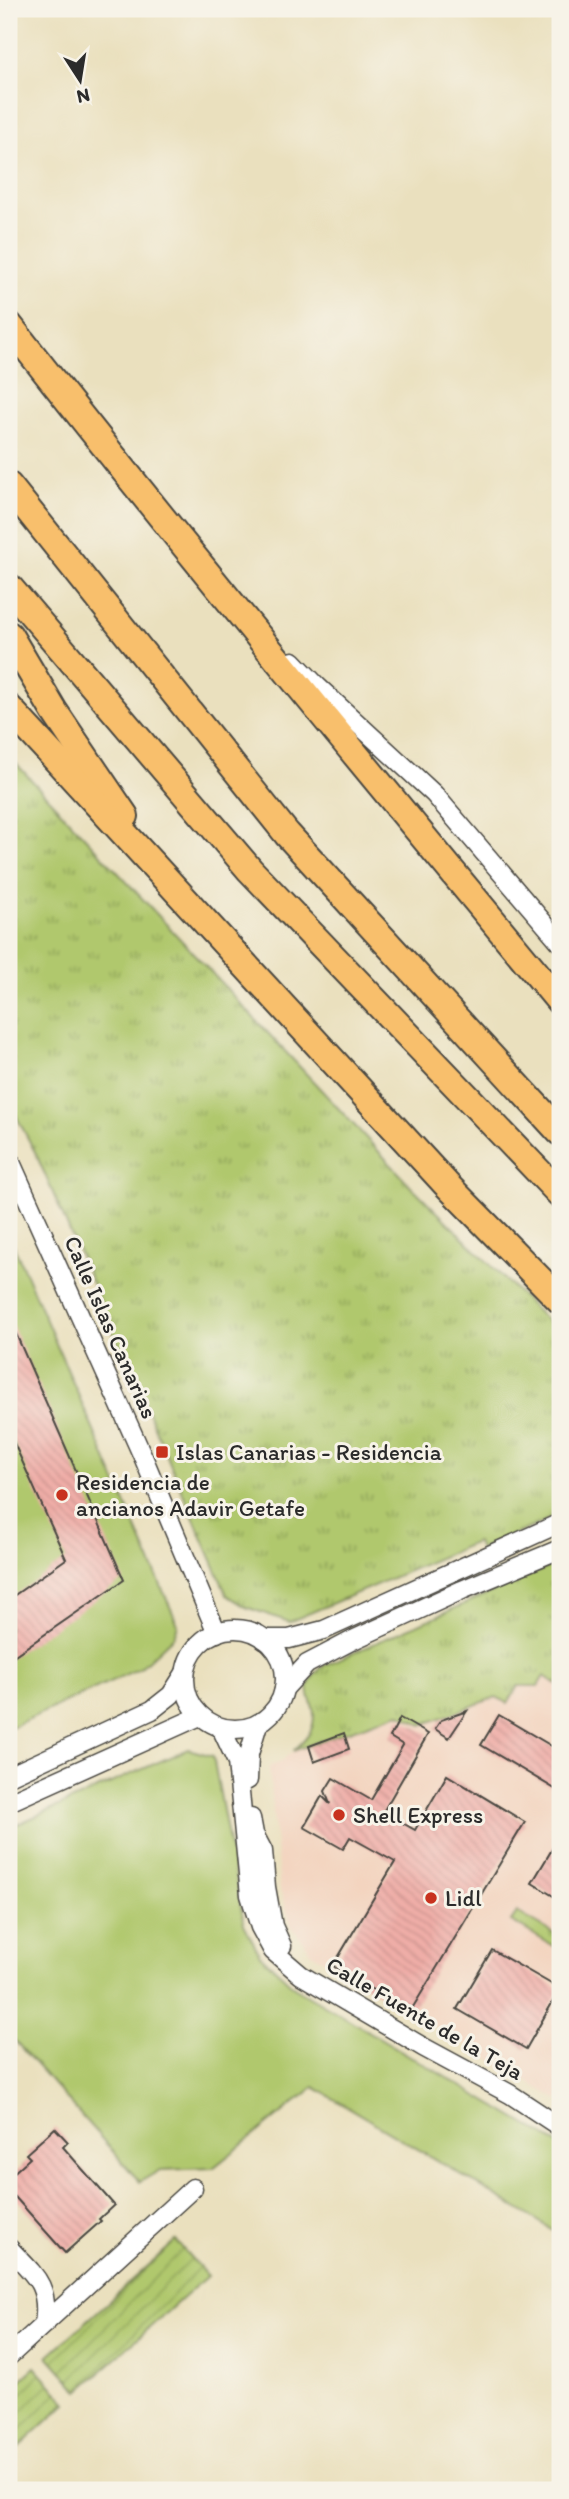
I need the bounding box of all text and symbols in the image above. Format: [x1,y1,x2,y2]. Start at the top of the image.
north arrow [46,46,116,116]
text: N [75,84,92,109]
street label: Calle Islas Canarias [58,1231,164,1423]
place label: Islas Canarias - Residencia [176,1438,442,1466]
marker: Islas Canarias - Residencia [154,1444,170,1460]
place label: Residencia de ancianos Adavir Getafe [76,1468,305,1522]
marker: Residencia de ancianos Adavir Getafe [54,1487,70,1503]
place label: Shell Express [353,1801,483,1829]
marker: Shell Express [331,1807,347,1823]
place label: Lidl [445,1884,482,1912]
marker: Lidl [423,1890,439,1906]
street label: Calle Fuente de la Teja [321,1950,529,2086]

